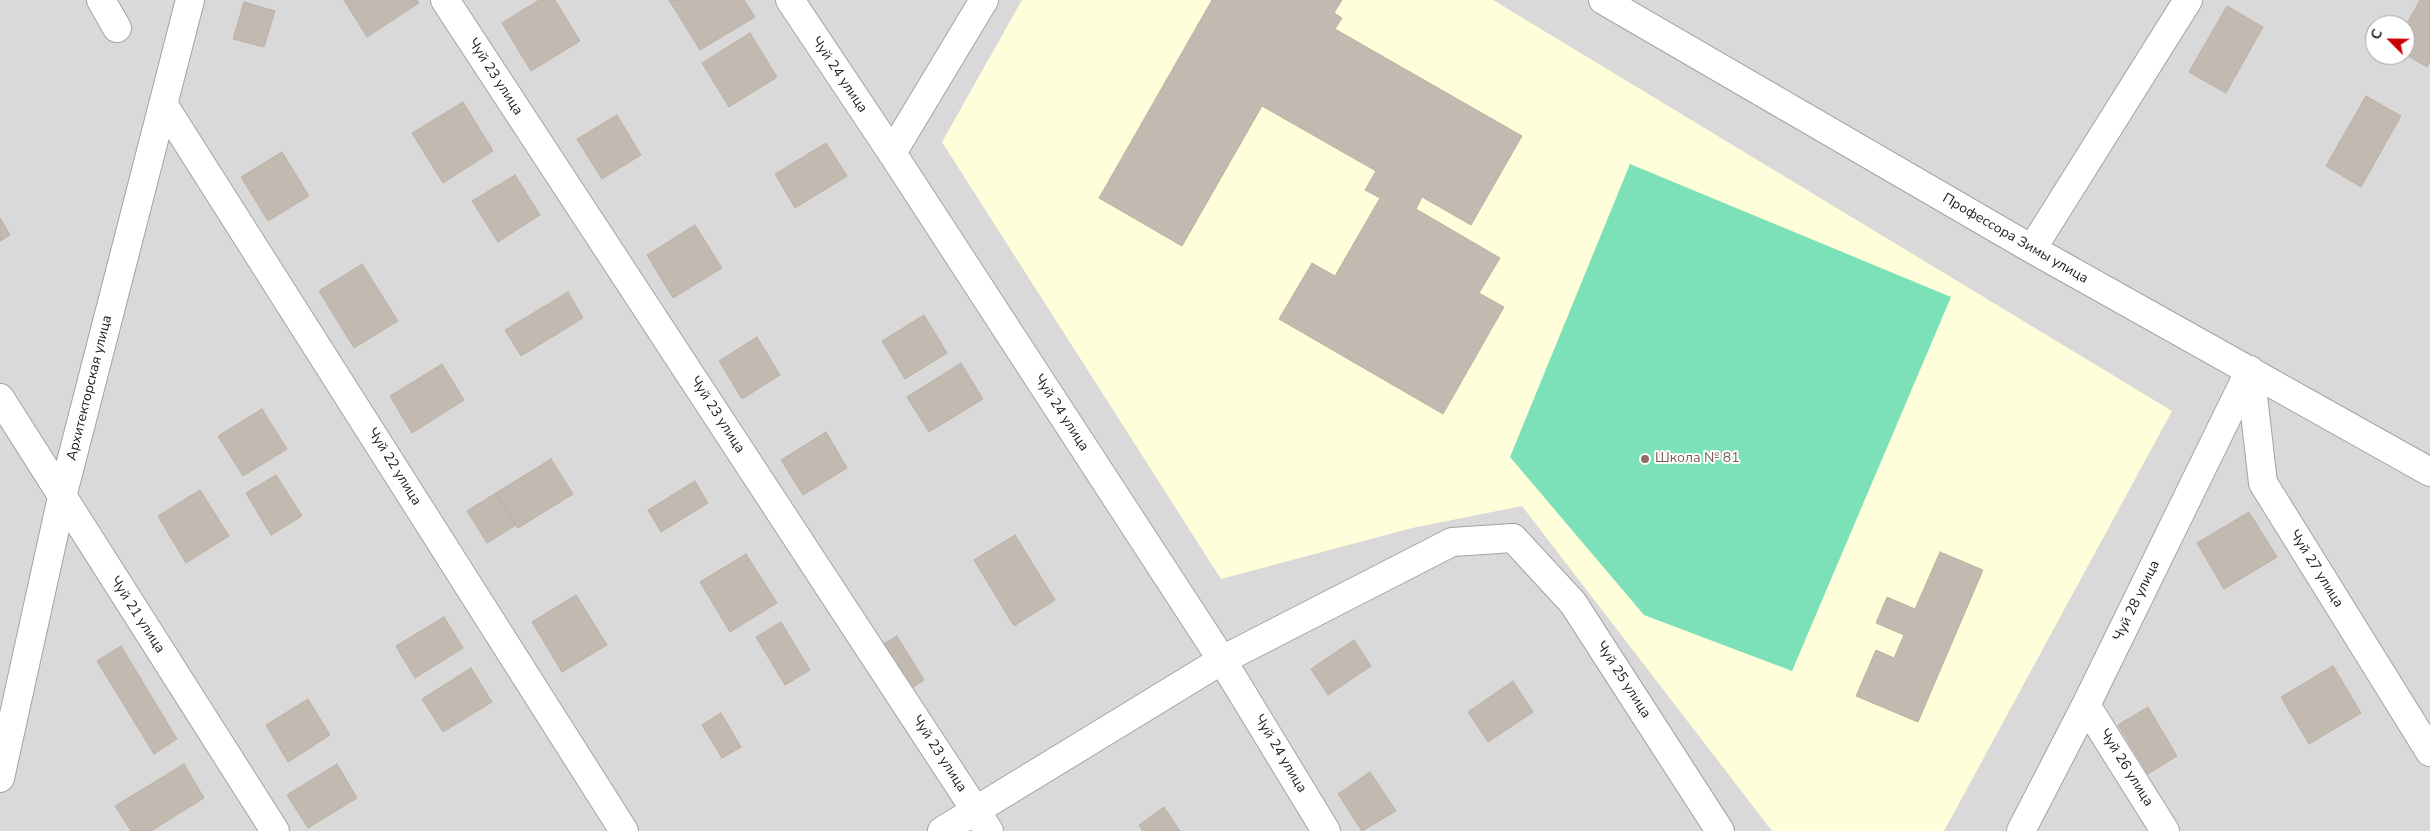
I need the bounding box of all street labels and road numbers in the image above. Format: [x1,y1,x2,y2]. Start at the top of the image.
street label: Чуй 24 улица [807,34,871,116]
street label: Чуй 23 улица [464,36,526,118]
street label: Профессора Зимы улица [1939,190,2091,288]
street label: Архитекторская улица [64,314,116,462]
street label: Чуй 24 улица [1030,372,1092,454]
street label: Чуй 23 улица [686,374,748,456]
street label: Чуй 22 улица [364,425,424,509]
street label: Чуй 27 улица [2286,527,2346,611]
street label: Чуй 28 улица [2110,558,2164,644]
street label: Чуй 21 улица [106,574,168,656]
street label: Чуй 25 улица [1592,639,1654,721]
street label: Чуй 24 улица [1250,712,1310,796]
street label: Чуй 23 улица [908,713,970,795]
street label: Чуй 26 улица [2096,726,2156,810]

